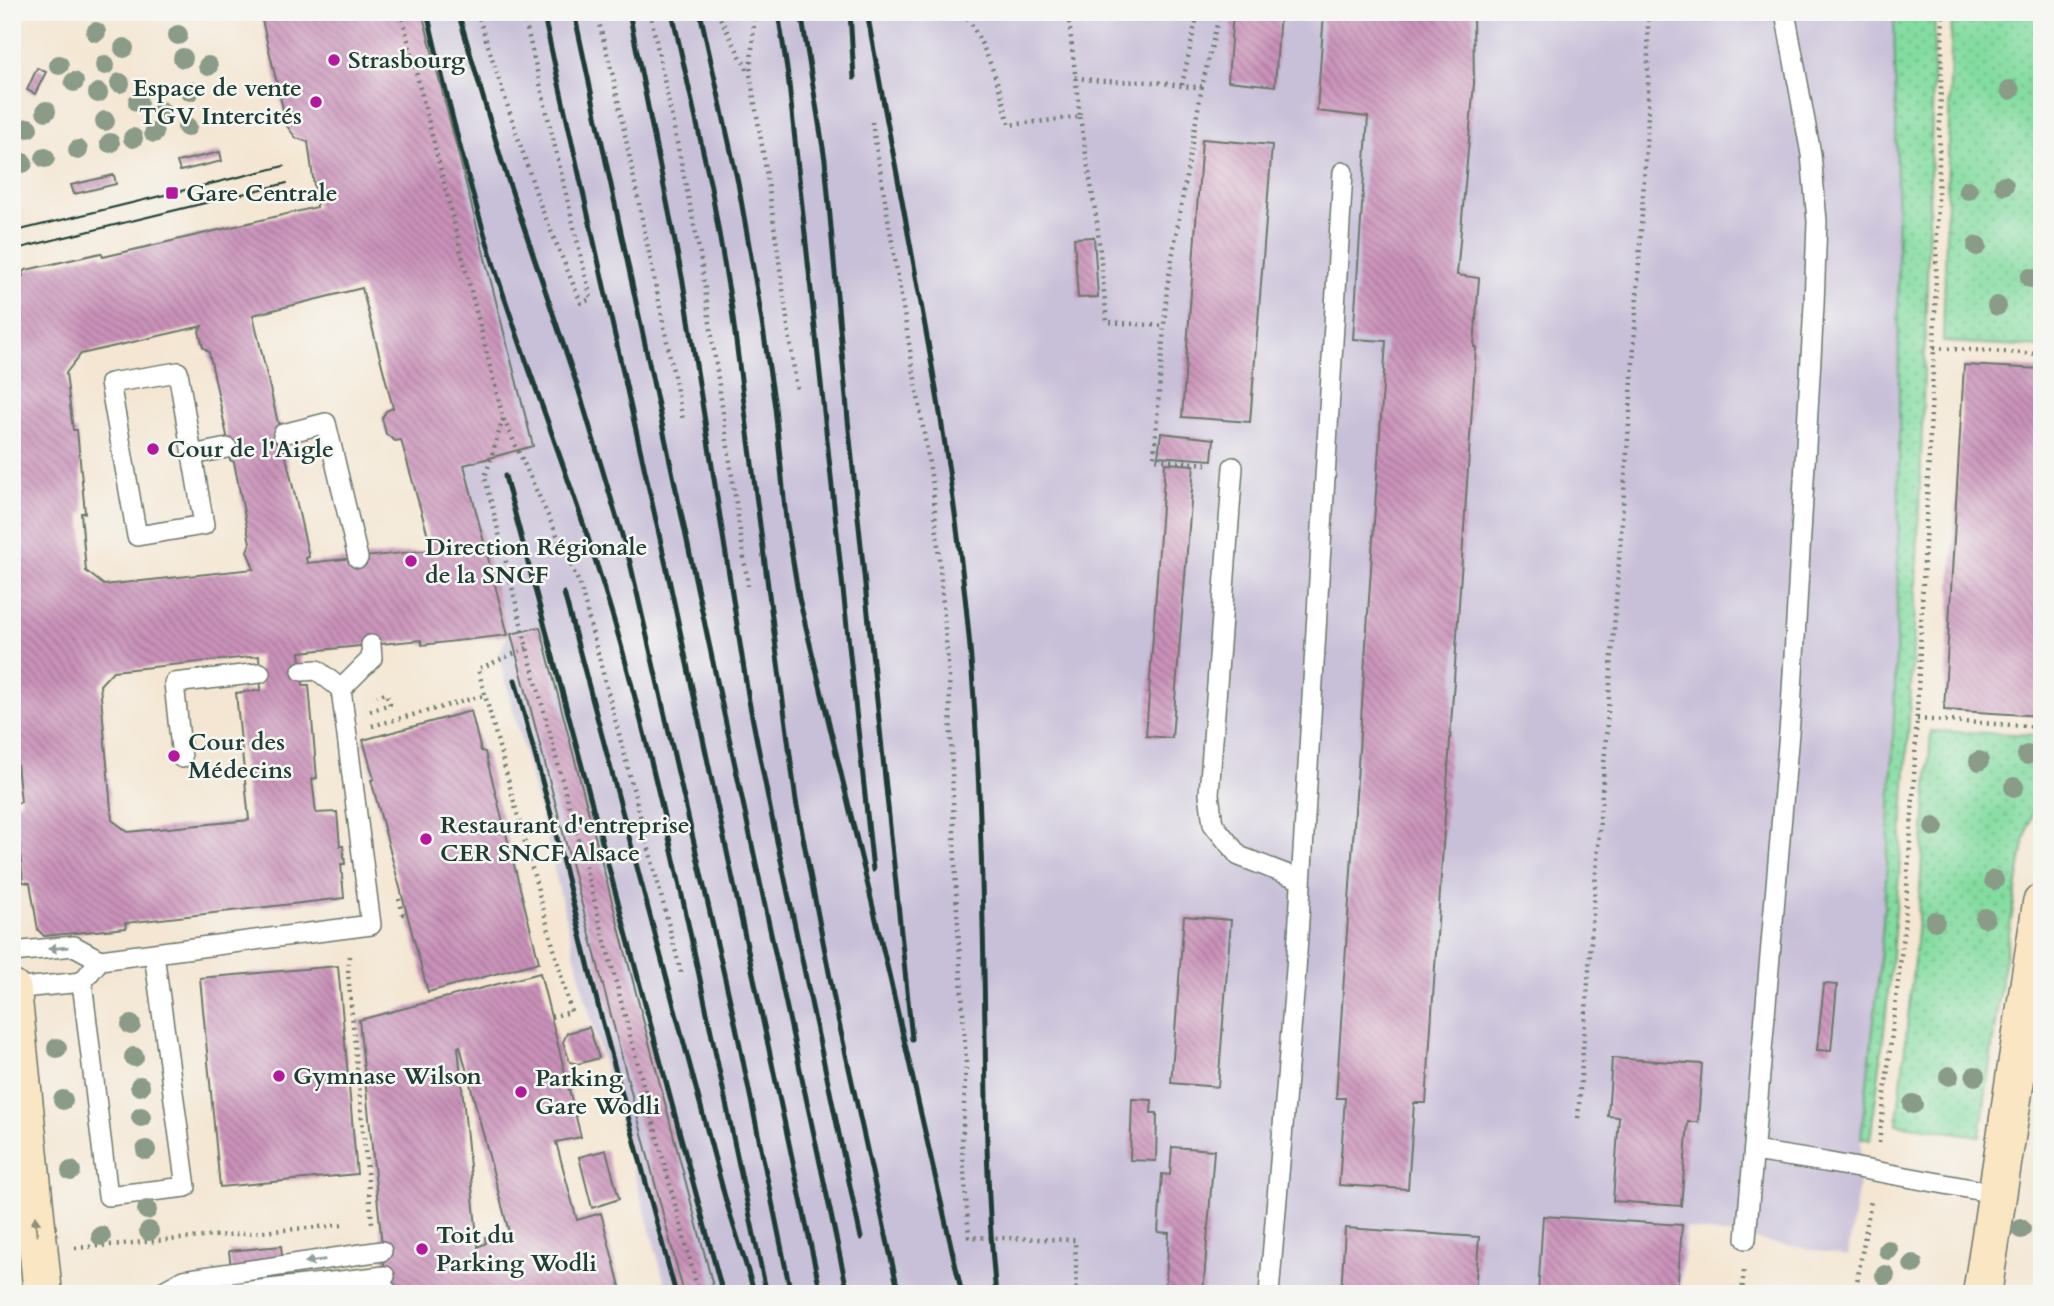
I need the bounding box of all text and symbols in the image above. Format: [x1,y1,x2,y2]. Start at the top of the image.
place label: Strasbourg [348,44,466,77]
marker: Strasbourg [326,52,342,68]
place label: Espace de vente TGV Intercités [133,72,302,133]
marker: Espace de vente TGV Intercités [308,94,324,110]
place label: Gare Centrale [186,177,338,210]
marker: Gare Centrale [164,185,180,201]
place label: Cour de l'Aigle [167,433,334,466]
marker: Cour de l'Aigle [145,441,161,457]
place label: Direction Régionale de la SNCF [425,531,647,592]
marker: Direction Régionale de la SNCF [403,553,419,569]
place label: Cour des Médecins [188,726,292,787]
marker: Cour des Médecins [166,748,182,764]
place label: Restaurant d'entreprise CER SNCF Alsace [440,809,690,870]
marker: Restaurant d'entreprise CER SNCF Alsace [418,831,434,847]
one-way arrow [47,943,69,954]
place label: Gymnase Wilson [293,1060,483,1093]
place label: Parking Gare Wodli [535,1062,661,1123]
marker: Gymnase Wilson [271,1068,287,1084]
marker: Parking Gare Wodli [513,1084,529,1100]
one-way arrow [30,1215,41,1237]
place label: Toit du Parking Wodli [436,1219,597,1280]
marker: Toit du Parking Wodli [414,1241,430,1257]
one-way arrow [304,1255,326,1266]

